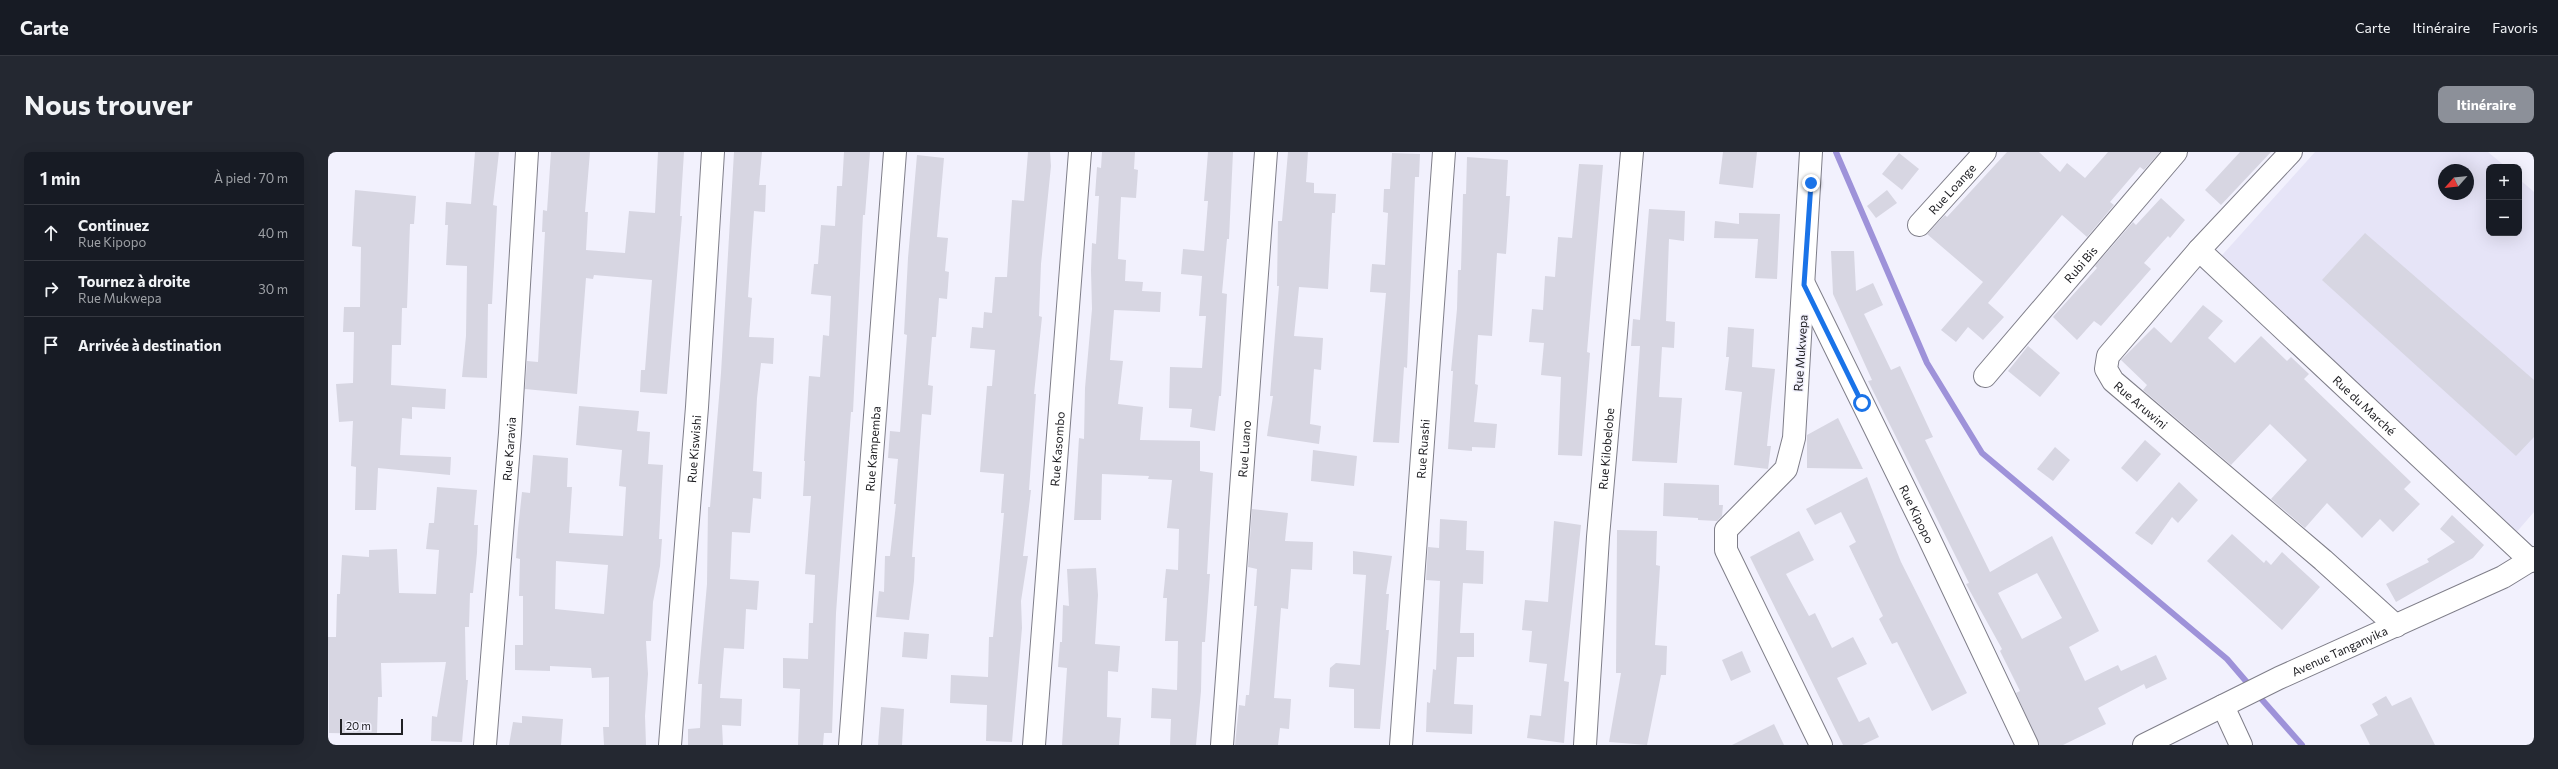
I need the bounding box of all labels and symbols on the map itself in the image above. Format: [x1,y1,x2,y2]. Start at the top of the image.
street label: Rue Loange [1925,160,1978,217]
north arrow [2438,164,2474,200]
route end [1802,174,1820,192]
street label: Rubi Bis [2061,243,2100,285]
street label: Rue Mukwepa [1790,314,1810,392]
street label: Rue du Marché [2330,372,2399,438]
street label: Rue Aruwini [2111,378,2171,432]
route start [1853,394,1871,412]
street label: Rue Kampemba [862,406,883,492]
street label: Rue Kilobelobe [1595,407,1616,490]
street label: Rue Kasombo [1047,411,1067,487]
street label: Rue Kiswishi [684,414,703,483]
street label: Rue Karavia [499,417,518,481]
street label: Rue Ruashi [1413,418,1432,479]
street label: Rue Luano [1235,420,1253,478]
street label: Rue Kipopo [1897,483,1937,545]
street label: Avenue Tanganyika [2289,623,2390,678]
scale bar [340,717,403,736]

